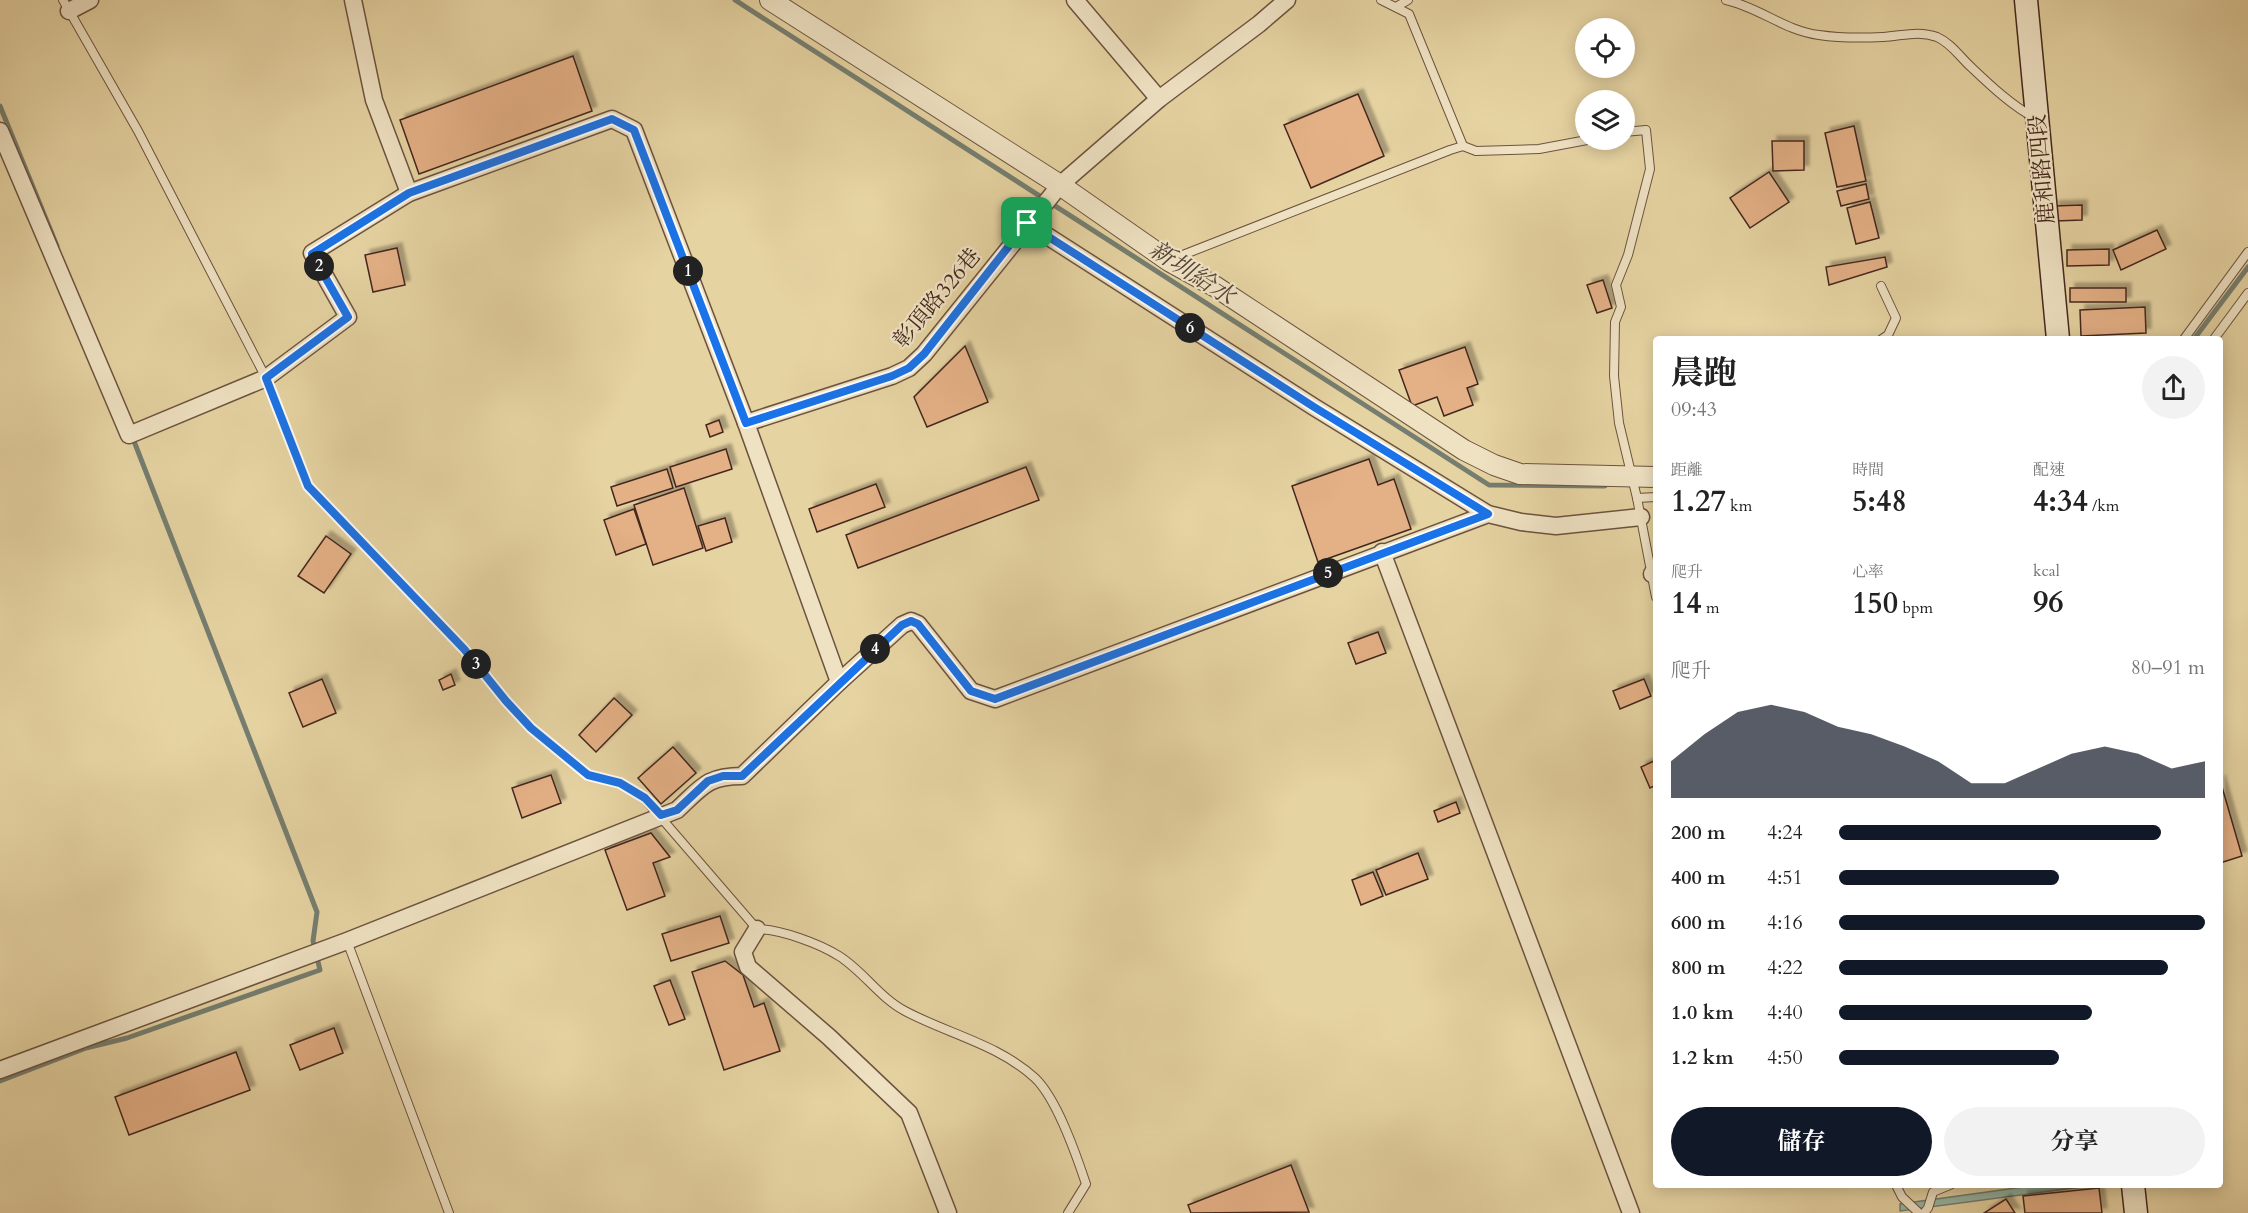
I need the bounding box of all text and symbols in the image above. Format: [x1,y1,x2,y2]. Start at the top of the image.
map controls [1575,18,1635,150]
button: locate [1575,18,1635,78]
button: layers [1575,90,1635,150]
street label: 鹿和路四段 [2022,113,2062,225]
pin [1001,197,1052,248]
icon: arrive [1010,206,1043,239]
water label: 新圳給水 [1143,233,1243,314]
street label: 彰頂路326巷 [886,242,988,354]
pin: 2 [304,251,334,281]
text: 2 [315,255,323,277]
pin: 1 [673,256,703,286]
text: 1 [684,260,692,282]
pin: 6 [1175,313,1205,343]
text: 6 [1186,317,1194,339]
text: 晨跑 [1671,351,1737,396]
button: share [2142,356,2205,419]
text: 09:43 [1671,396,1717,423]
text: 距離 [1671,459,1703,481]
text: 時間 [1852,459,1884,481]
text: 配速 [2033,459,2065,481]
text: 1.27 [1671,481,1726,522]
text: 5:48 [1852,481,1907,522]
text: 4:34 [2033,481,2088,522]
text: km [1726,495,1752,517]
text: /km [2088,495,2119,517]
pin: 5 [1313,558,1343,588]
text: kcal [2033,560,2060,582]
text: 爬升 [1671,561,1703,583]
text: 心率 [1852,561,1884,583]
text: 5 [1324,562,1332,584]
text: 96 [2033,582,2064,623]
text: 14 [1671,583,1702,624]
text: 150 [1852,583,1898,624]
text: m [1702,597,1720,619]
text: bpm [1898,597,1933,619]
pin: 4 [860,634,890,664]
text: 4 [871,638,879,660]
pin: 3 [461,649,491,679]
text: 3 [472,653,480,675]
text: 80–91 m [2131,654,2205,681]
text: 爬升 [1671,657,1711,684]
text: 200 m [1671,819,1726,846]
text: 4:24 [1767,819,1803,846]
text: 400 m [1671,864,1726,891]
text: 4:51 [1767,864,1803,891]
text: 600 m [1671,909,1726,936]
text: 4:16 [1767,909,1803,936]
text: 800 m [1671,954,1726,981]
text: 4:22 [1767,954,1803,981]
text: 1.0 km [1671,999,1734,1026]
text: 4:40 [1767,999,1803,1026]
text: 1.2 km [1671,1044,1734,1071]
text: 4:50 [1767,1044,1803,1071]
button: 儲存 [1671,1107,1932,1176]
button: 分享 [1944,1107,2205,1176]

